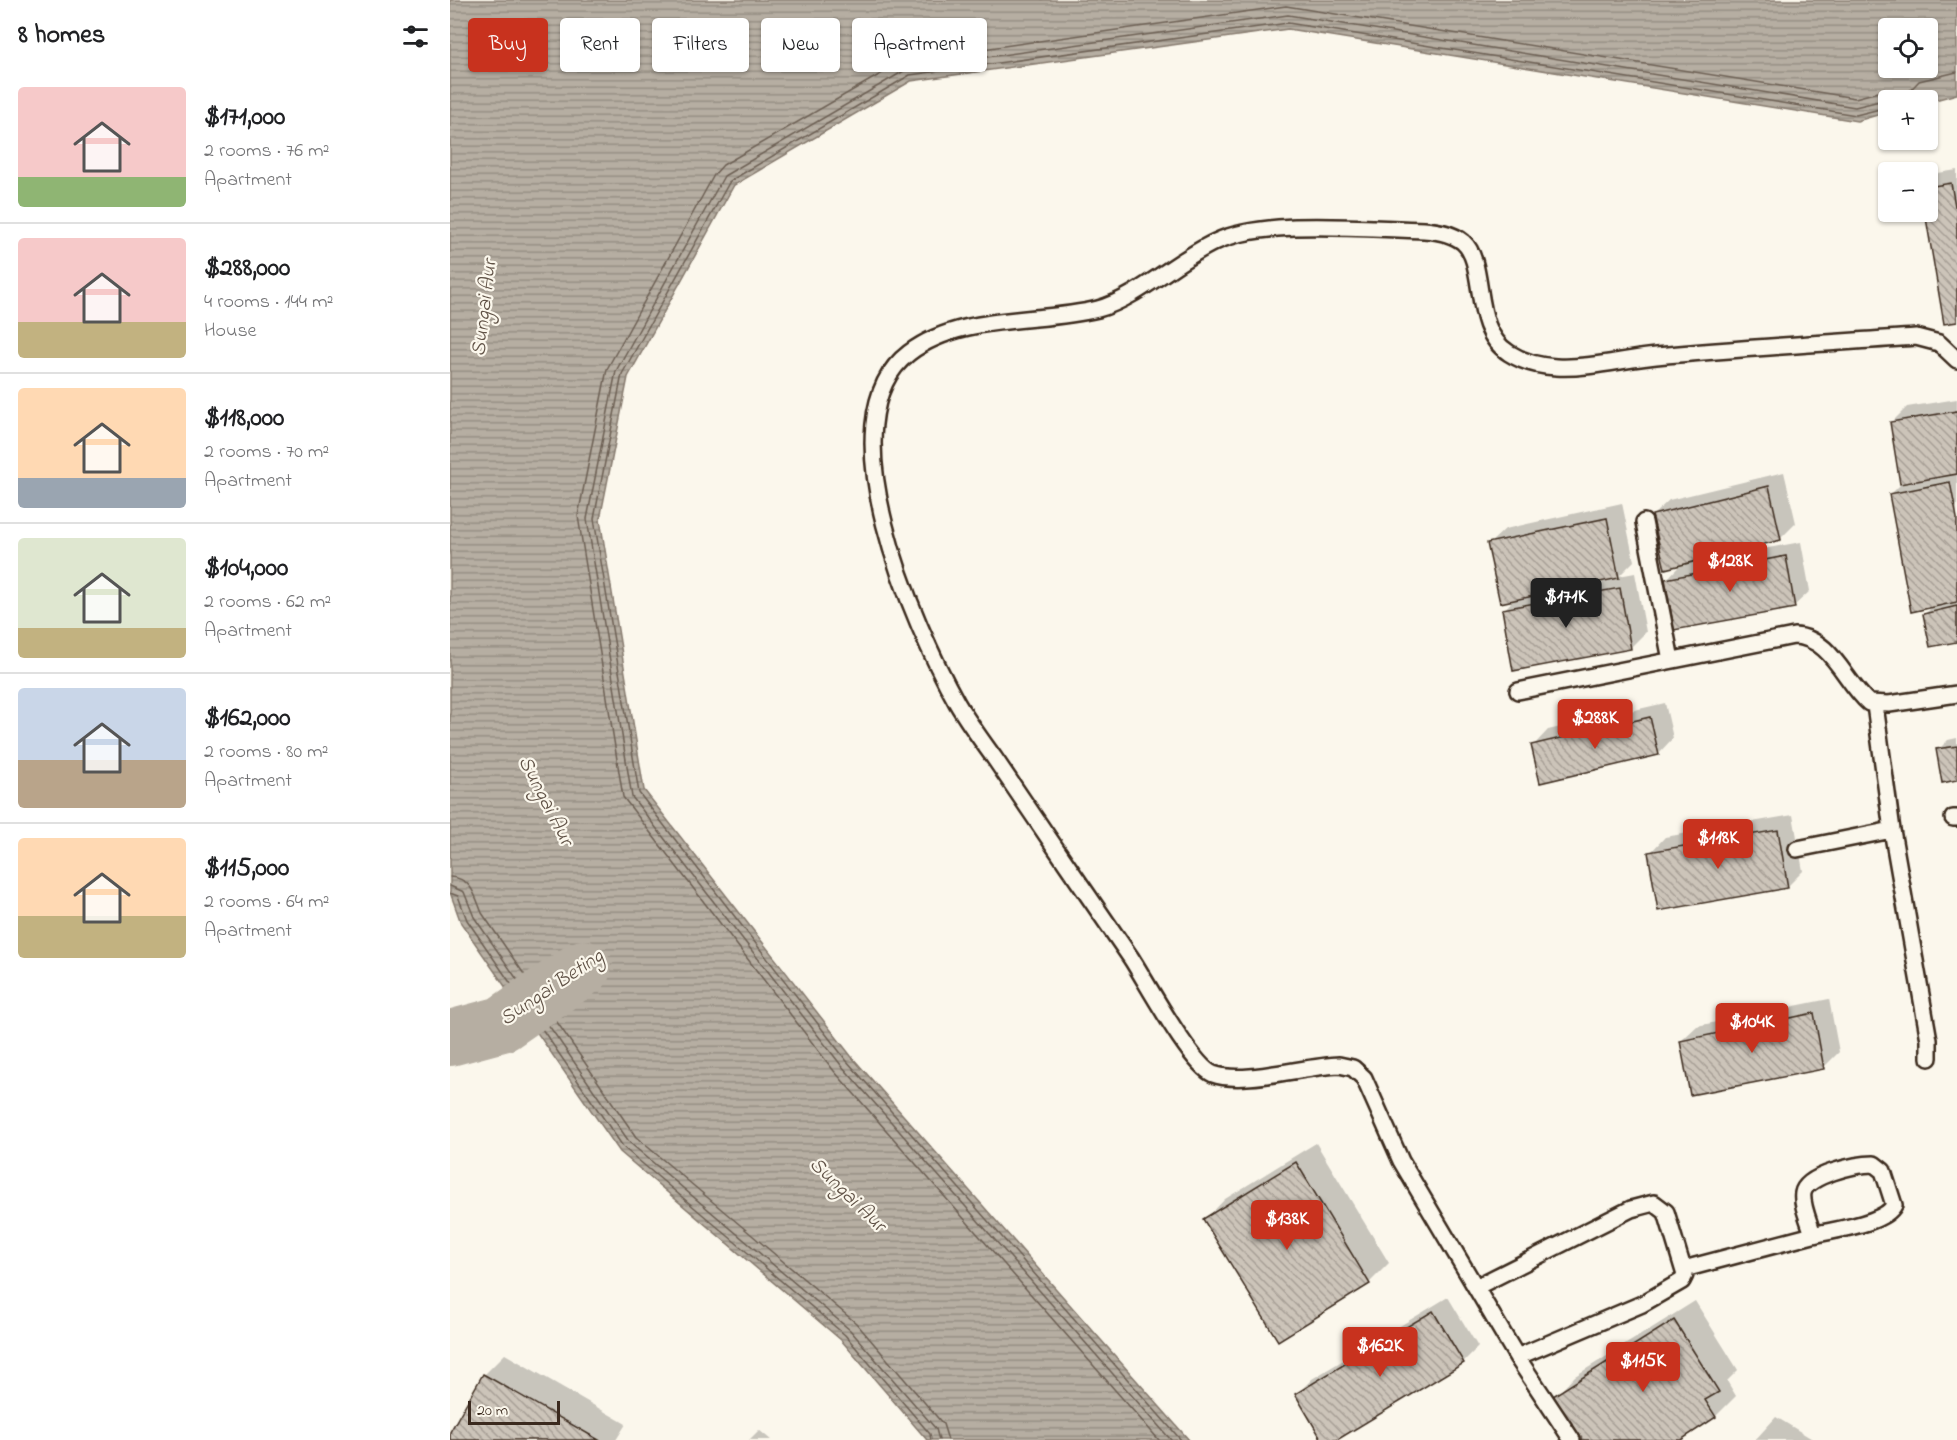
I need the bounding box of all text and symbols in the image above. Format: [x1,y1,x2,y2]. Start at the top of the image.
text: 8 homes [18,17,105,55]
chip: Buy [468,18,548,72]
chip: Rent [560,18,640,72]
chip: Filters [652,18,749,72]
chip: New [761,18,840,72]
chip: Apartment [852,18,987,72]
map controls [1878,18,1938,222]
button: locate [1878,18,1938,78]
icon: filters [399,20,432,53]
button: + [1878,90,1938,150]
text: $171,000 [204,99,285,137]
icon: home [66,111,138,183]
text: 2 rooms · 76 m² [204,137,329,166]
button: − [1878,162,1938,222]
text: Apartment [204,166,292,195]
text: $288,000 [204,250,290,288]
water label: Sungai Aur [464,256,507,358]
icon: home [66,262,138,334]
text: 4 rooms · 144 m² [204,288,334,317]
text: House [204,317,257,346]
text: $118,000 [204,400,284,438]
icon: home [66,412,138,484]
text: 2 rooms · 70 m² [204,438,329,467]
text: Apartment [204,467,292,496]
pin: $128K [1688,542,1772,593]
text: $128K [1707,547,1753,576]
text: $104,000 [204,550,288,588]
icon: home [66,562,138,634]
pin: $171K [1524,578,1608,629]
text: $171K [1545,583,1587,612]
text: 2 rooms · 62 m² [204,588,331,617]
text: Apartment [204,617,292,646]
pin: $288K [1553,699,1637,750]
text: $162,000 [204,700,291,738]
text: $288K [1572,704,1618,733]
icon: home [66,712,138,784]
text: 2 rooms · 80 m² [204,738,329,767]
water label: Sungai Aur [509,751,582,854]
text: Apartment [204,767,292,796]
pin: $118K [1676,819,1760,870]
text: $118K [1697,824,1739,853]
text: $115,000 [204,850,289,888]
icon: home [66,862,138,934]
text: 2 rooms · 64 m² [204,888,329,917]
text: Apartment [204,917,292,946]
water label: Sungai Beting [494,942,611,1035]
pin: $104K [1710,1003,1794,1054]
text: $104K [1729,1008,1775,1037]
water label: Sungai Aur [801,1151,894,1242]
pin: $138K [1245,1200,1329,1251]
text: $138K [1265,1205,1309,1234]
pin: $162K [1338,1327,1422,1378]
text: $162K [1357,1332,1403,1361]
pin: $115K [1601,1342,1685,1393]
text: $115K [1620,1347,1666,1376]
scale bar [468,1398,560,1426]
text: 20 m [477,1399,508,1423]

